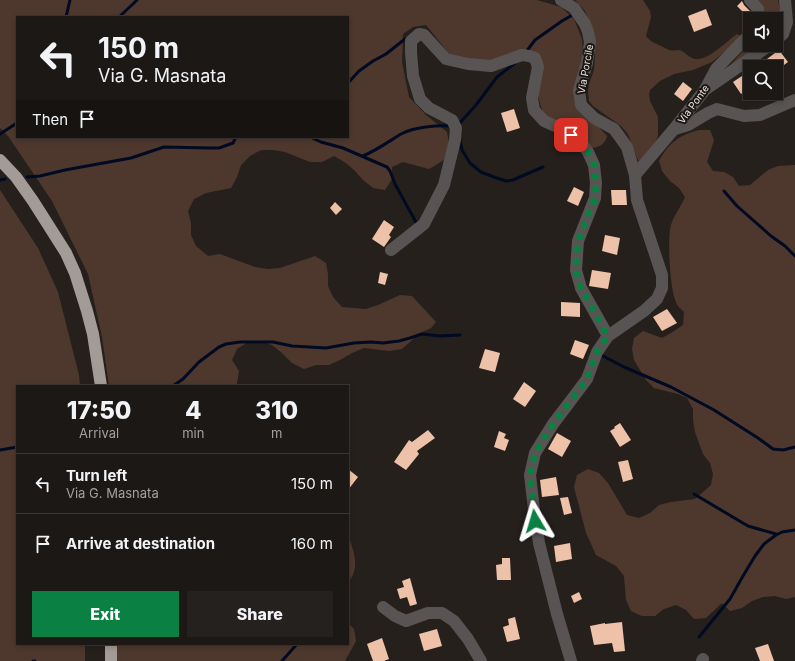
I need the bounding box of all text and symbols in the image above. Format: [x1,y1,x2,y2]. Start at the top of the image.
map controls [743,12,783,100]
button: sound [743,12,783,52]
text: 150 m [98,31,179,65]
icon: left [32,32,84,84]
street label: Via Porcile [575,43,595,95]
button: search [743,60,783,100]
text: Via G. Masnata [98,65,226,86]
street label: Via Ponte [675,82,711,126]
icon: arrive [76,108,98,130]
text: Then [32,110,68,129]
pin [554,118,588,152]
icon: arrive [560,124,582,146]
text: 17:50 [67,396,131,425]
text: 4 [185,396,202,425]
text: 310 [255,396,298,425]
text: Arrival [79,425,119,441]
text: min [182,425,204,441]
text: m [271,425,282,441]
text: Turn left [66,466,127,485]
icon: left [32,473,54,495]
text: 150 m [291,474,333,493]
text: Via G. Masnata [66,485,159,501]
position arrow [514,500,556,542]
icon: arrive [32,533,54,555]
text: Arrive at destination [66,534,215,553]
text: 160 m [291,534,333,553]
button: Exit [32,591,179,637]
button: Share [187,591,333,637]

